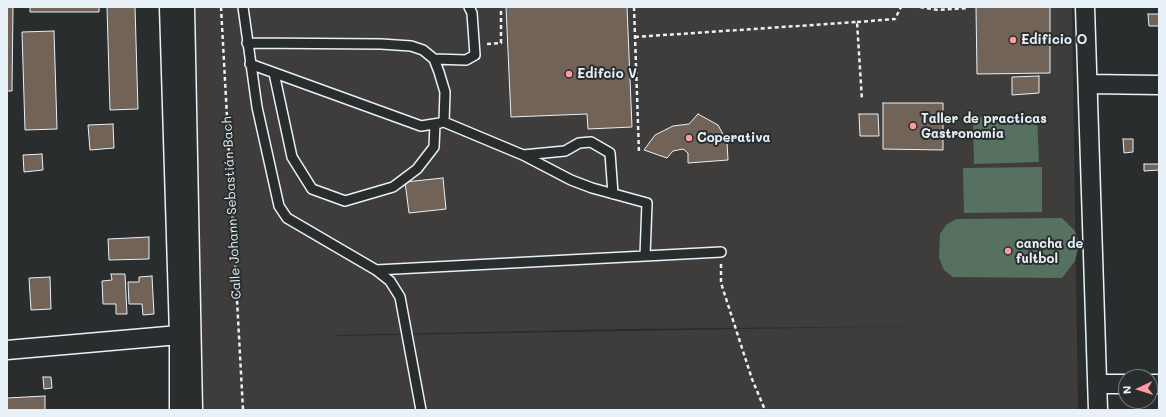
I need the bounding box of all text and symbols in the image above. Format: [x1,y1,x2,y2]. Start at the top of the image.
place label: Edificio O [1021,32,1087,48]
marker: Edificio O [1008,35,1018,45]
place label: Edifcio V [577,66,637,82]
marker: Edifcio V [564,69,574,79]
place label: Taller de practicas Gastronomia [921,111,1047,142]
street label: Calle Johann Sebastián Bach [219,116,245,300]
marker: Taller de practicas Gastronomia [908,121,918,131]
place label: Coperativa [697,130,770,146]
marker: Coperativa [684,133,694,143]
place label: cancha de fultbol [1016,236,1083,267]
marker: cancha de fultbol [1003,246,1013,256]
north arrow [1118,369,1158,409]
text: N [1119,385,1134,395]

